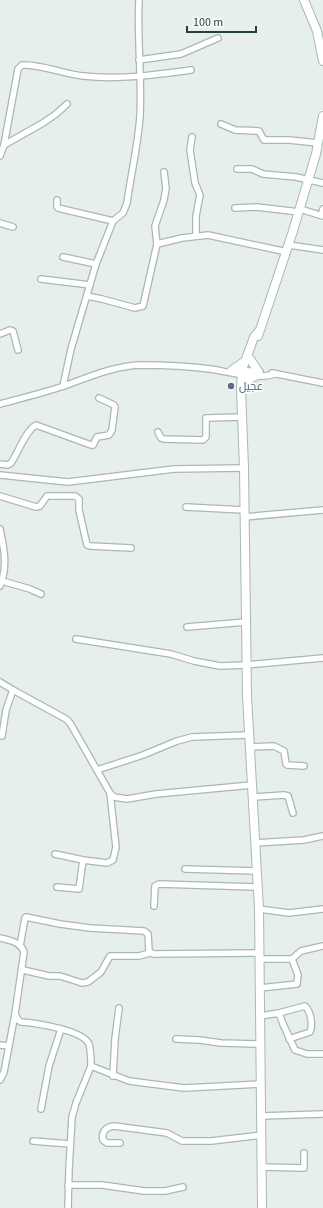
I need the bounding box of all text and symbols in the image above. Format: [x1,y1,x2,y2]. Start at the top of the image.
scale bar [187,8,256,34]
text: 100 m [193,14,223,31]
place label: عجيل [239,379,263,394]
marker: عجيل [226,381,236,391]

